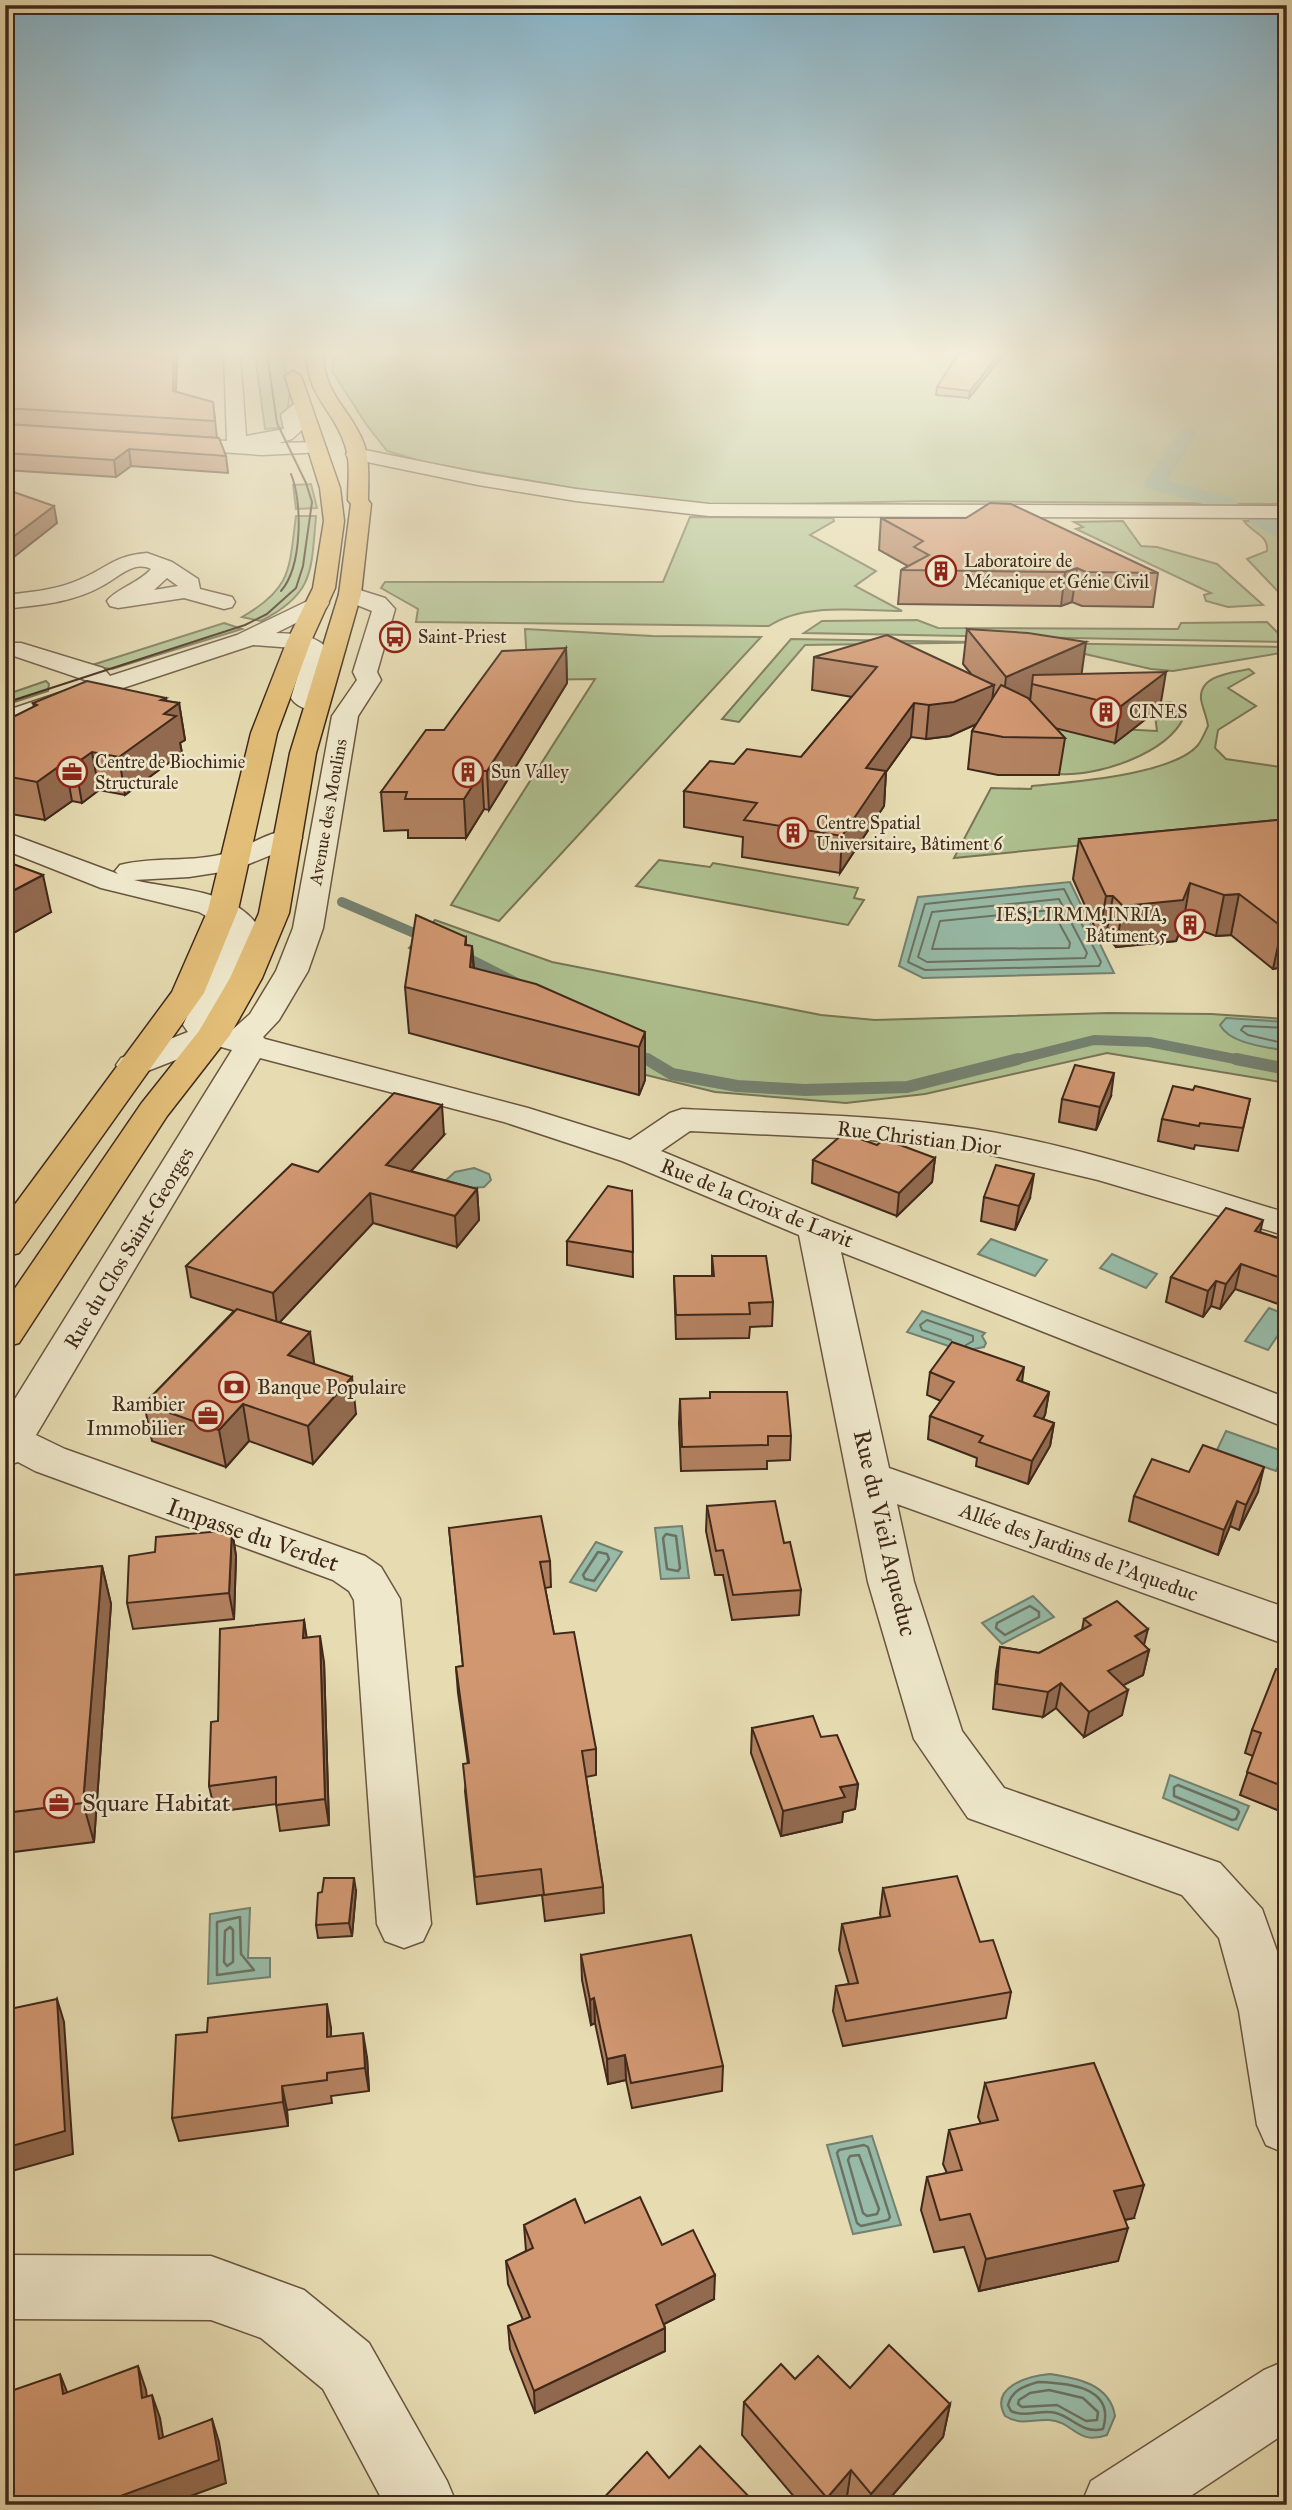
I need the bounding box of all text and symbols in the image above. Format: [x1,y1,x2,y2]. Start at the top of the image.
place label: Laboratoire de Mécanique et Génie Civil [964,550,1149,594]
building icon: Laboratoire de Mécanique et Génie Civil [924,554,958,588]
bus stop icon: Saint-Priest [378,620,412,654]
place label: Saint-Priest [418,626,507,648]
building icon: CINES [1089,695,1123,729]
place label: CINES [1129,701,1188,723]
street label: Avenue des Moulins [304,737,352,888]
place label: Centre de Biochimie Structurale [95,751,245,794]
office icon: Centre de Biochimie Structurale [55,755,89,789]
building icon: Sun Valley [451,755,485,789]
place label: Sun Valley [491,761,569,783]
place label: Centre Spatial Universitaire, Bâtiment 6 [816,812,1003,855]
building icon: Centre Spatial Universitaire, Bâtiment 6 [776,816,810,850]
place label: IES,LIRMM,INRIA, Bâtiment 5 [996,904,1168,947]
building icon: IES,LIRMM,INRIA, Bâtiment 5 [1173,908,1207,942]
street label: Rue Christian Dior [835,1115,1003,1161]
street label: Rue du Clos Saint-Georges [58,1142,200,1354]
street label: Rue de la Croix de Lavit [657,1152,858,1254]
bank icon: Banque Populaire [217,1370,251,1404]
place label: Banque Populaire [257,1374,407,1400]
place label: Rambier Immobilier [86,1391,185,1441]
office icon: Rambier Immobilier [191,1399,225,1433]
street label: Rue du Vieil Aqueduc [847,1427,923,1639]
street label: Impasse du Verdet [163,1492,343,1579]
street label: Allée des Jardins de l'Aqueduc [955,1496,1202,1607]
office icon: Square Habitat [42,1786,76,1820]
place label: Square Habitat [82,1788,231,1818]

